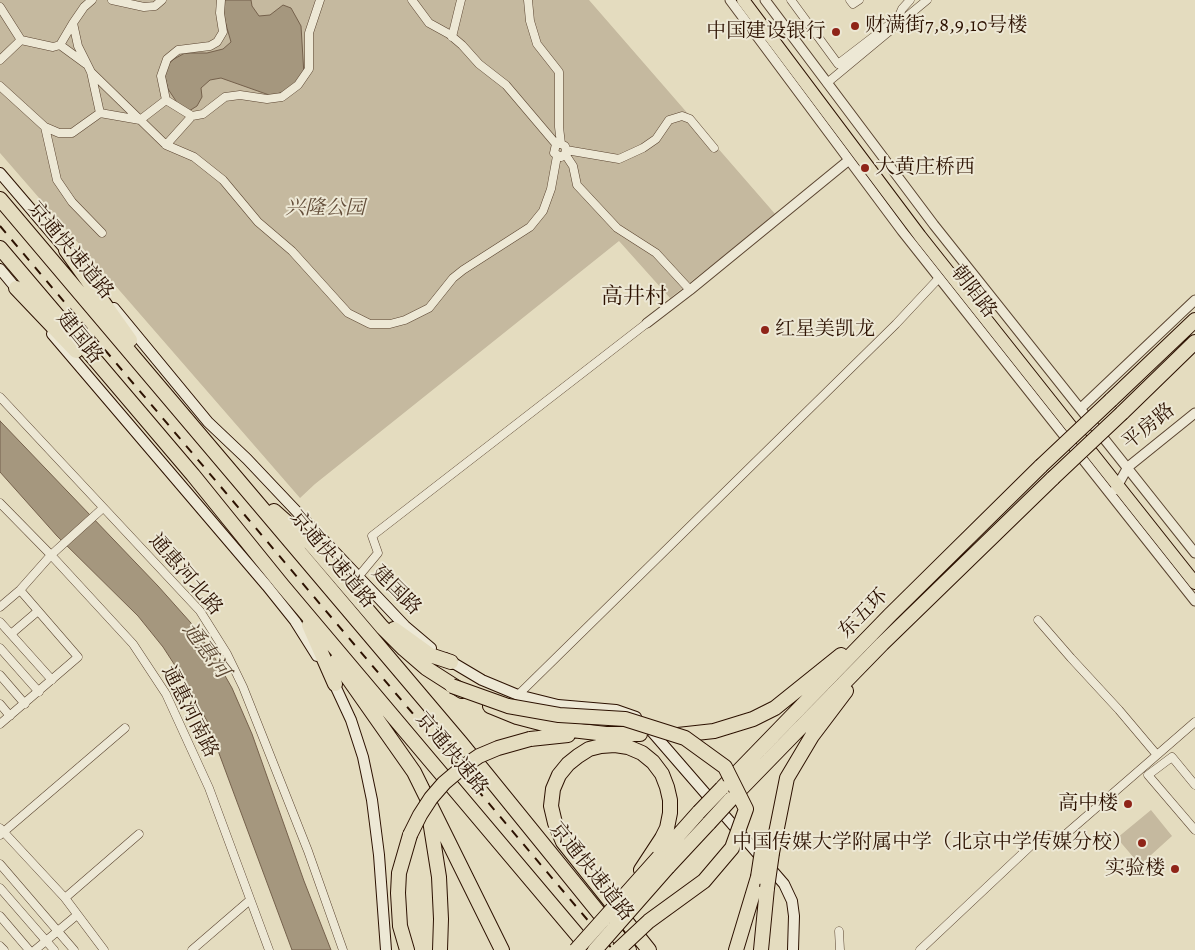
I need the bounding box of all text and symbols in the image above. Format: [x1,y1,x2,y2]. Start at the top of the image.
place label: 财满街7,8,9,10号楼 [865,14,1027,38]
place label: 中国建设银行 [706,20,826,44]
marker: 财满街7,8,9,10号楼 [849,20,861,32]
marker: 中国建设银行 [830,26,842,38]
place label: 大黄庄桥西 [875,156,975,180]
marker: 大黄庄桥西 [859,162,871,174]
street label: 京通快速道路 [22,197,118,305]
park label: 兴隆公园 [285,197,365,221]
street label: 朝阳路 [945,261,1001,323]
district label: 高井村 [601,285,667,311]
street label: 建国路 [51,307,107,369]
place label: 红星美凯龙 [775,318,875,342]
marker: 红星美凯龙 [759,324,771,336]
street label: 平房路 [1118,399,1180,455]
street label: 京通快速道路 [284,506,380,614]
street label: 通惠河北路 [143,529,227,621]
street label: 建国路 [366,561,426,621]
street label: 东五环 [834,584,894,644]
water label: 通惠河 [176,618,234,684]
street label: 通惠河南路 [156,662,222,762]
street label: 京通快速路 [410,708,492,800]
place label: 高中楼 [1058,792,1118,816]
marker: 高中楼 [1122,798,1134,810]
street label: 京通快速道路 [544,818,638,926]
place label: 中国传媒大学附属中学（北京中学传媒分校） [732,831,1132,855]
marker: 中国传媒大学附属中学（北京中学传媒分校） [1136,837,1148,849]
place label: 实验楼 [1105,857,1165,881]
marker: 实验楼 [1169,863,1181,875]

